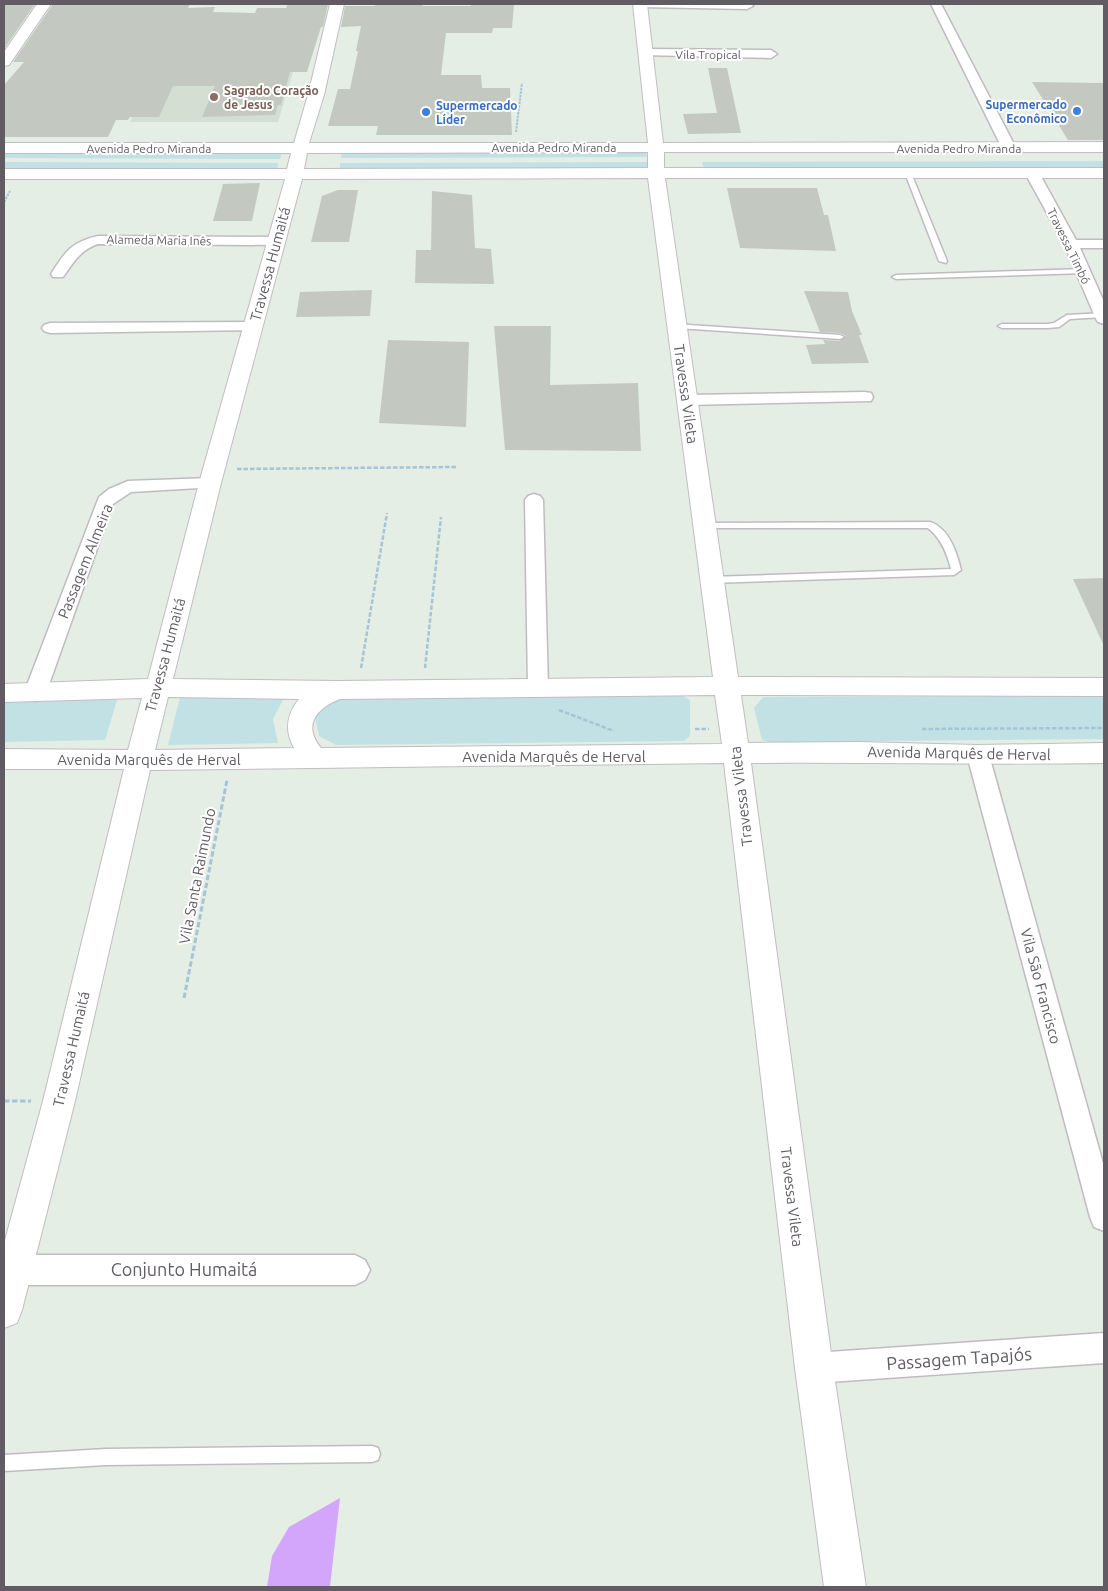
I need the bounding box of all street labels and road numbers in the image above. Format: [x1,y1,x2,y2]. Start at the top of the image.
street label: Vila Tropical [675,48,741,61]
street label: Avenida Pedro Miranda [492,141,616,154]
street label: Avenida Pedro Miranda [87,142,211,155]
street label: Avenida Pedro Miranda [897,142,1021,155]
street label: Travessa Humaitá [247,205,293,323]
street label: Travessa Timbó [1045,206,1093,286]
street label: Alameda Maria Inês [106,233,212,247]
street label: Travessa Vileta [671,343,701,445]
street label: Passagem Almeira [54,501,116,621]
street label: Travessa Humaitá [142,596,188,714]
street label: Avenida Marquês de Herval [867,743,1051,763]
street label: Travessa Vileta [726,745,756,847]
street label: Avenida Marquês de Herval [462,748,646,765]
street label: Avenida Marquês de Herval [57,751,241,768]
street label: Vila Santa Raimundo [175,807,219,945]
street label: Vila São Francisco [1017,926,1065,1046]
street label: Travessa Humaitá [49,990,93,1108]
street label: Travessa Vileta [777,1146,807,1248]
street label: Conjunto Humaitá [111,1259,257,1279]
street label: Passagem Tapajós [886,1343,1033,1373]

